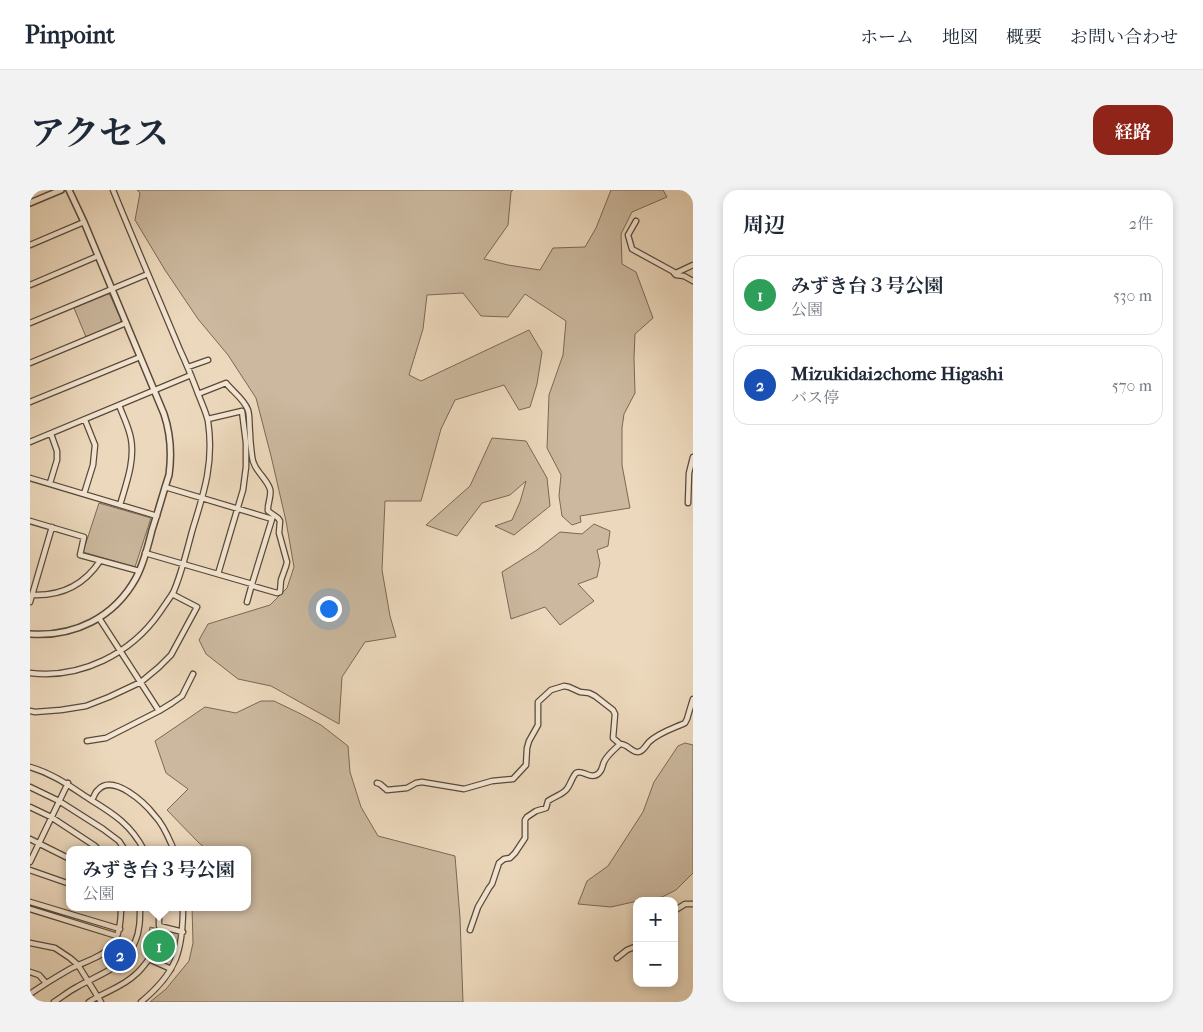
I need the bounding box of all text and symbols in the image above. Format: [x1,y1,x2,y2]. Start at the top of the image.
text: Pinpoint [25,21,115,49]
text: ホーム [860,27,914,48]
text: 地図 [942,27,978,48]
text: 概要 [1006,27,1042,48]
text: お問い合わせ [1070,27,1178,48]
button: 経路 [1093,105,1173,155]
text: アクセス [30,113,169,154]
text: 周辺 [743,213,785,237]
text: 2件 [1129,214,1153,233]
text: みずき台３号公園 [791,275,943,297]
text: 1 [757,286,763,305]
text: 530 m [1113,286,1152,305]
text: 公園 [791,300,823,319]
text: Mizukidai2chome Higashi [791,363,1003,385]
text: 2 [756,376,764,395]
text: 570 m [1112,376,1152,395]
text: バス停 [791,388,839,407]
your location [316,596,342,622]
popup [66,846,251,911]
text: みずき台３号公園 [82,859,235,881]
text: 公園 [82,884,115,903]
map controls [633,897,678,987]
button: + [633,897,678,942]
pin: 1 [143,927,175,965]
pin: 2 [104,936,136,974]
button: − [633,942,678,987]

